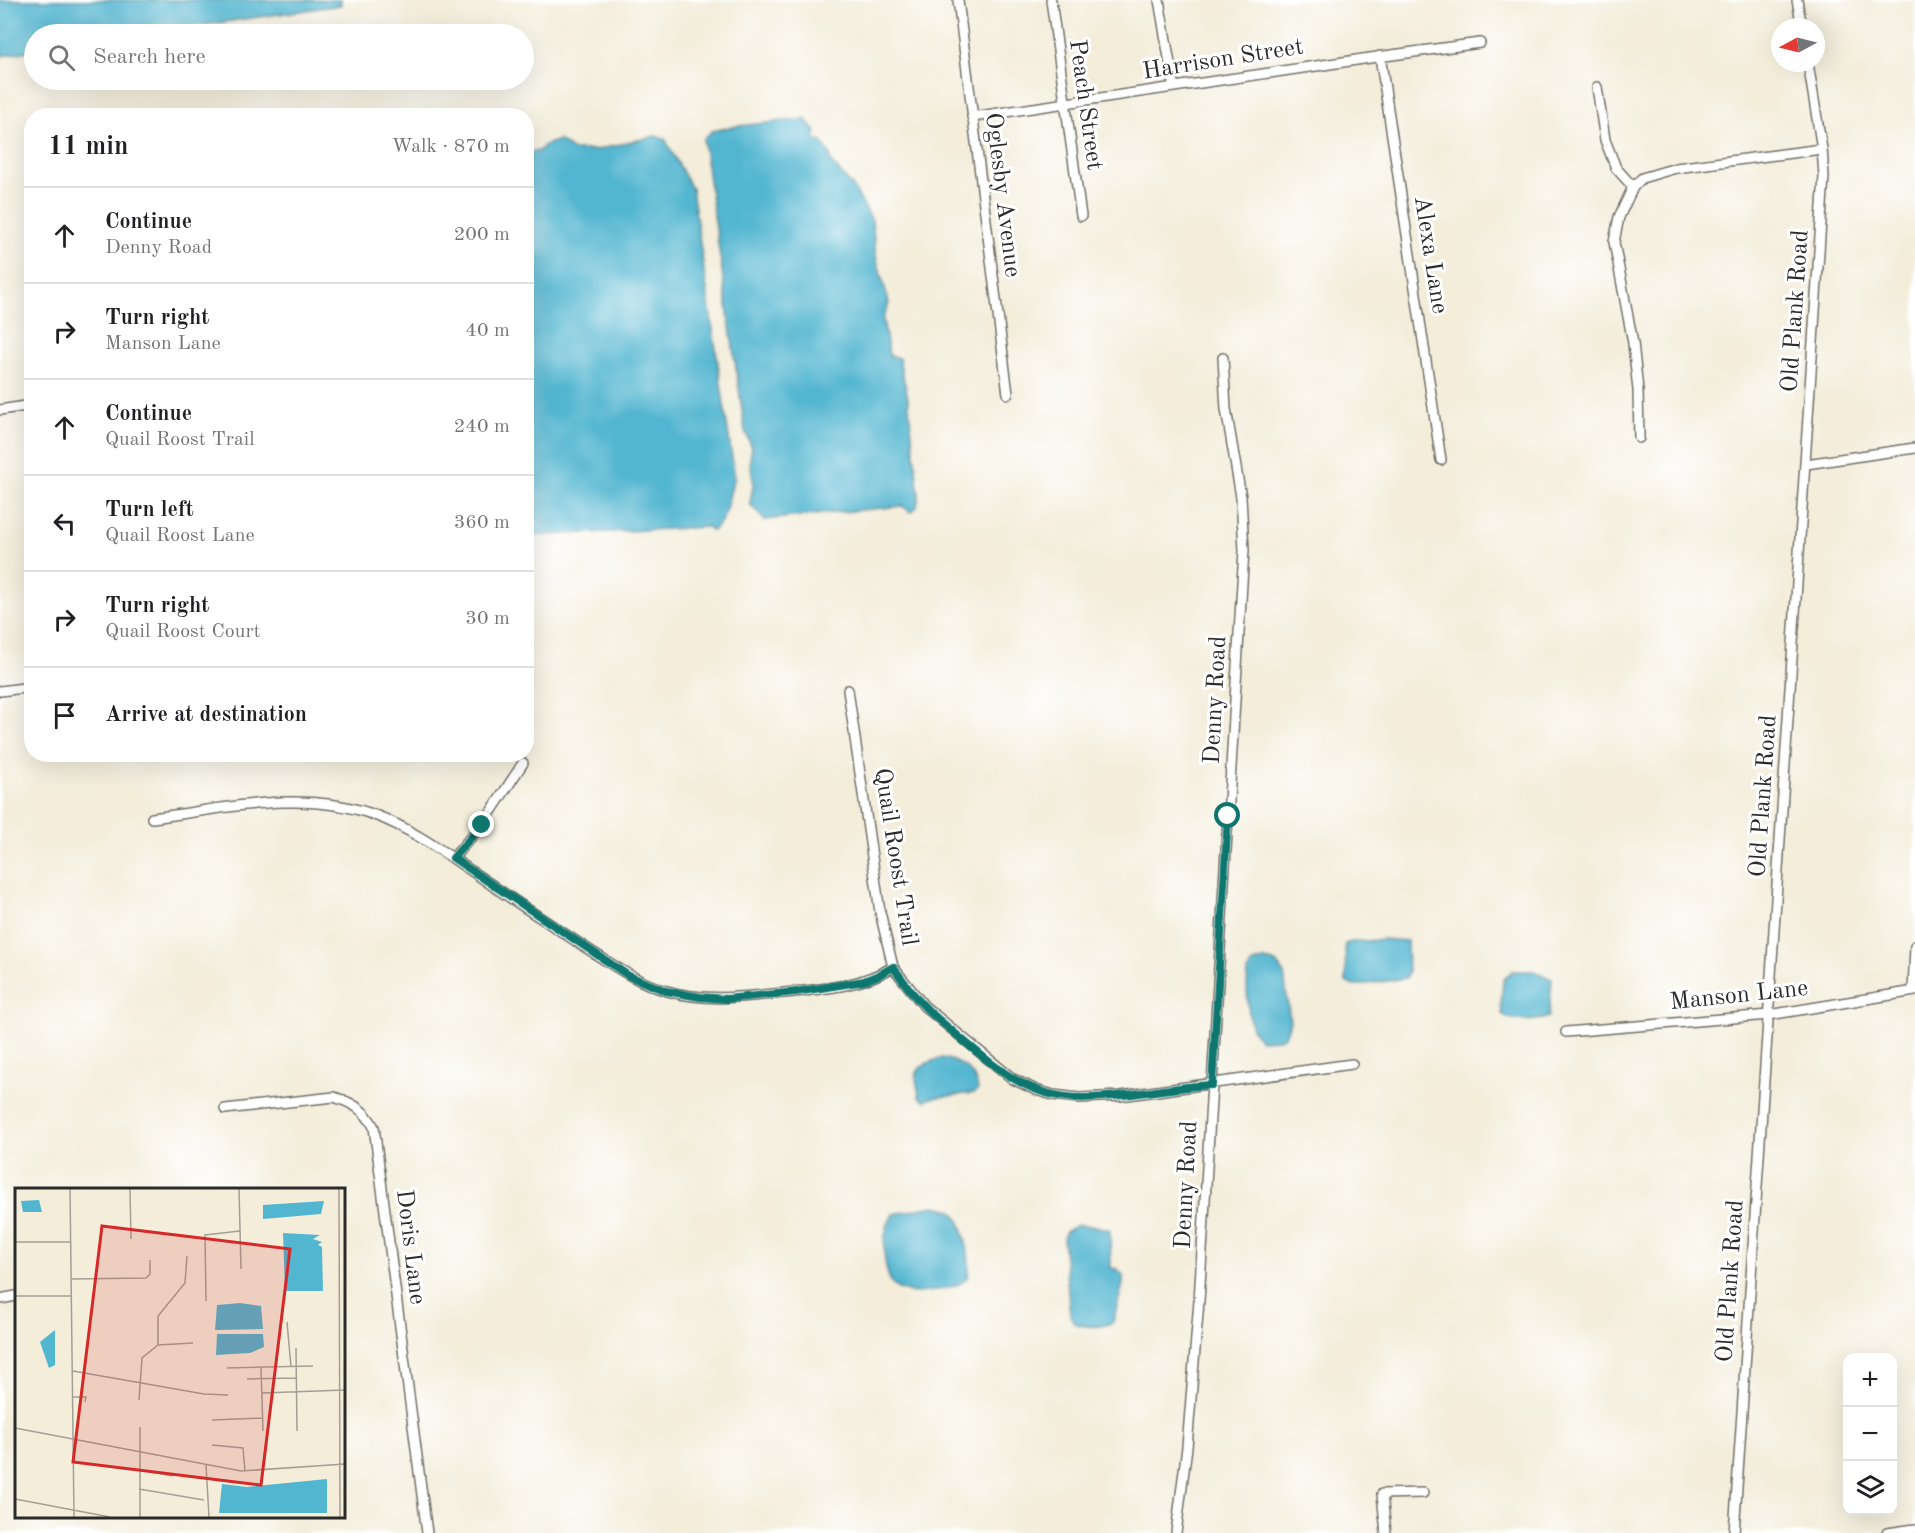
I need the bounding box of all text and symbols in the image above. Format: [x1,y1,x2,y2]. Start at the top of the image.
north arrow [1771,18,1825,72]
search box [24,24,534,90]
street label: Harrison Street [1141,35,1305,85]
street label: Peach Street [1064,38,1106,172]
icon: search [45,41,78,74]
text: Search here [93,46,206,68]
street label: Oglesby Avenue [980,111,1024,279]
text: 11 min [48,134,128,160]
text: Walk · 870 m [391,137,510,157]
street label: Alexa Lane [1409,194,1451,316]
text: Continue [105,211,192,233]
icon: ahead [48,219,81,252]
text: 200 m [454,225,510,245]
street label: Old Plank Road [1778,229,1814,393]
text: Denny Road [105,238,212,258]
text: Turn right [105,307,209,329]
icon: right [48,315,81,348]
text: 40 m [465,321,510,341]
text: Manson Lane [105,334,221,354]
text: Continue [105,403,192,425]
icon: ahead [48,411,81,444]
text: 240 m [454,417,510,437]
text: Quail Roost Trail [105,430,255,450]
text: Turn left [105,499,194,521]
icon: left [48,507,81,540]
text: 360 m [454,513,510,533]
text: Quail Roost Lane [105,526,255,546]
text: Turn right [105,595,209,617]
icon: right [48,603,81,636]
text: 30 m [465,609,510,629]
text: Quail Roost Court [105,622,261,642]
street label: Denny Road [1201,635,1231,765]
icon: arrive [48,699,81,732]
text: Arrive at destination [105,704,307,726]
street label: Old Plank Road [1746,714,1782,878]
street label: Quail Roost Trail [869,766,921,948]
route start [1214,802,1240,828]
route end [468,811,494,837]
street label: Manson Lane [1669,977,1809,1015]
street label: Denny Road [1172,1120,1202,1250]
inset map [15,1188,345,1518]
street label: Doris Lane [391,1188,429,1306]
street label: Old Plank Road [1713,1199,1749,1363]
map controls [1843,1353,1897,1515]
button: + [1843,1353,1897,1407]
button: − [1843,1407,1897,1461]
button: layers [1843,1461,1897,1515]

